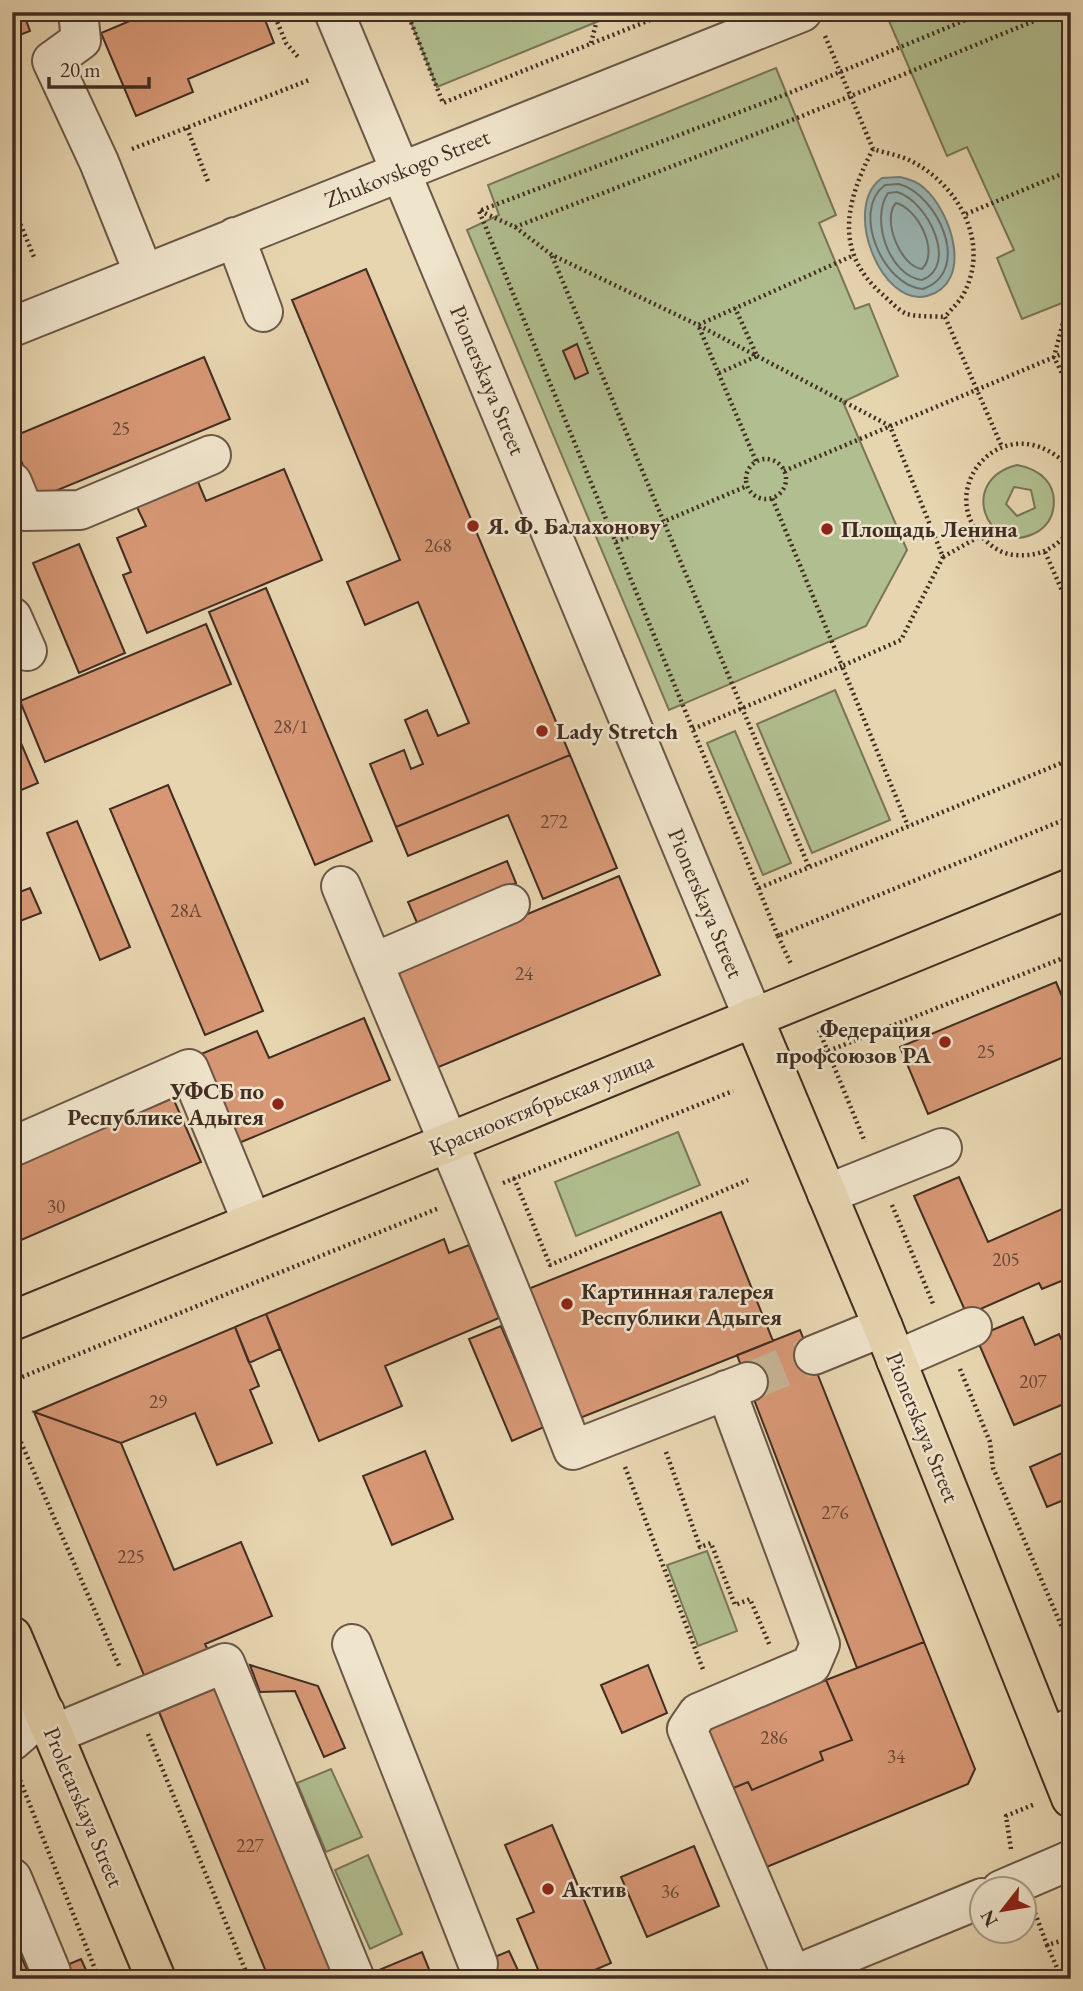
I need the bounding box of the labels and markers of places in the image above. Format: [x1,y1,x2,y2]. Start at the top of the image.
place label: Я. Ф. Балахонову [486,511,662,541]
place label: Площадь Ленина [841,514,1019,544]
marker: Я. Ф. Балахонову [465,518,481,534]
marker: Площадь Ленина [819,521,835,537]
place label: Lady Stretch [556,716,678,746]
marker: Lady Stretch [534,723,550,739]
place label: Федерация профсоюзов РА [776,1014,931,1070]
marker: Федерация профсоюзов РА [937,1034,953,1050]
place label: УФСБ по Республике Адыгея [67,1076,264,1132]
marker: УФСБ по Республике Адыгея [270,1096,286,1112]
place label: Картинная галерея Республики Адыгея [581,1276,782,1332]
marker: Картинная галерея Республики Адыгея [559,1296,575,1312]
place label: Актив [561,1874,626,1904]
marker: Актив [540,1881,556,1897]

